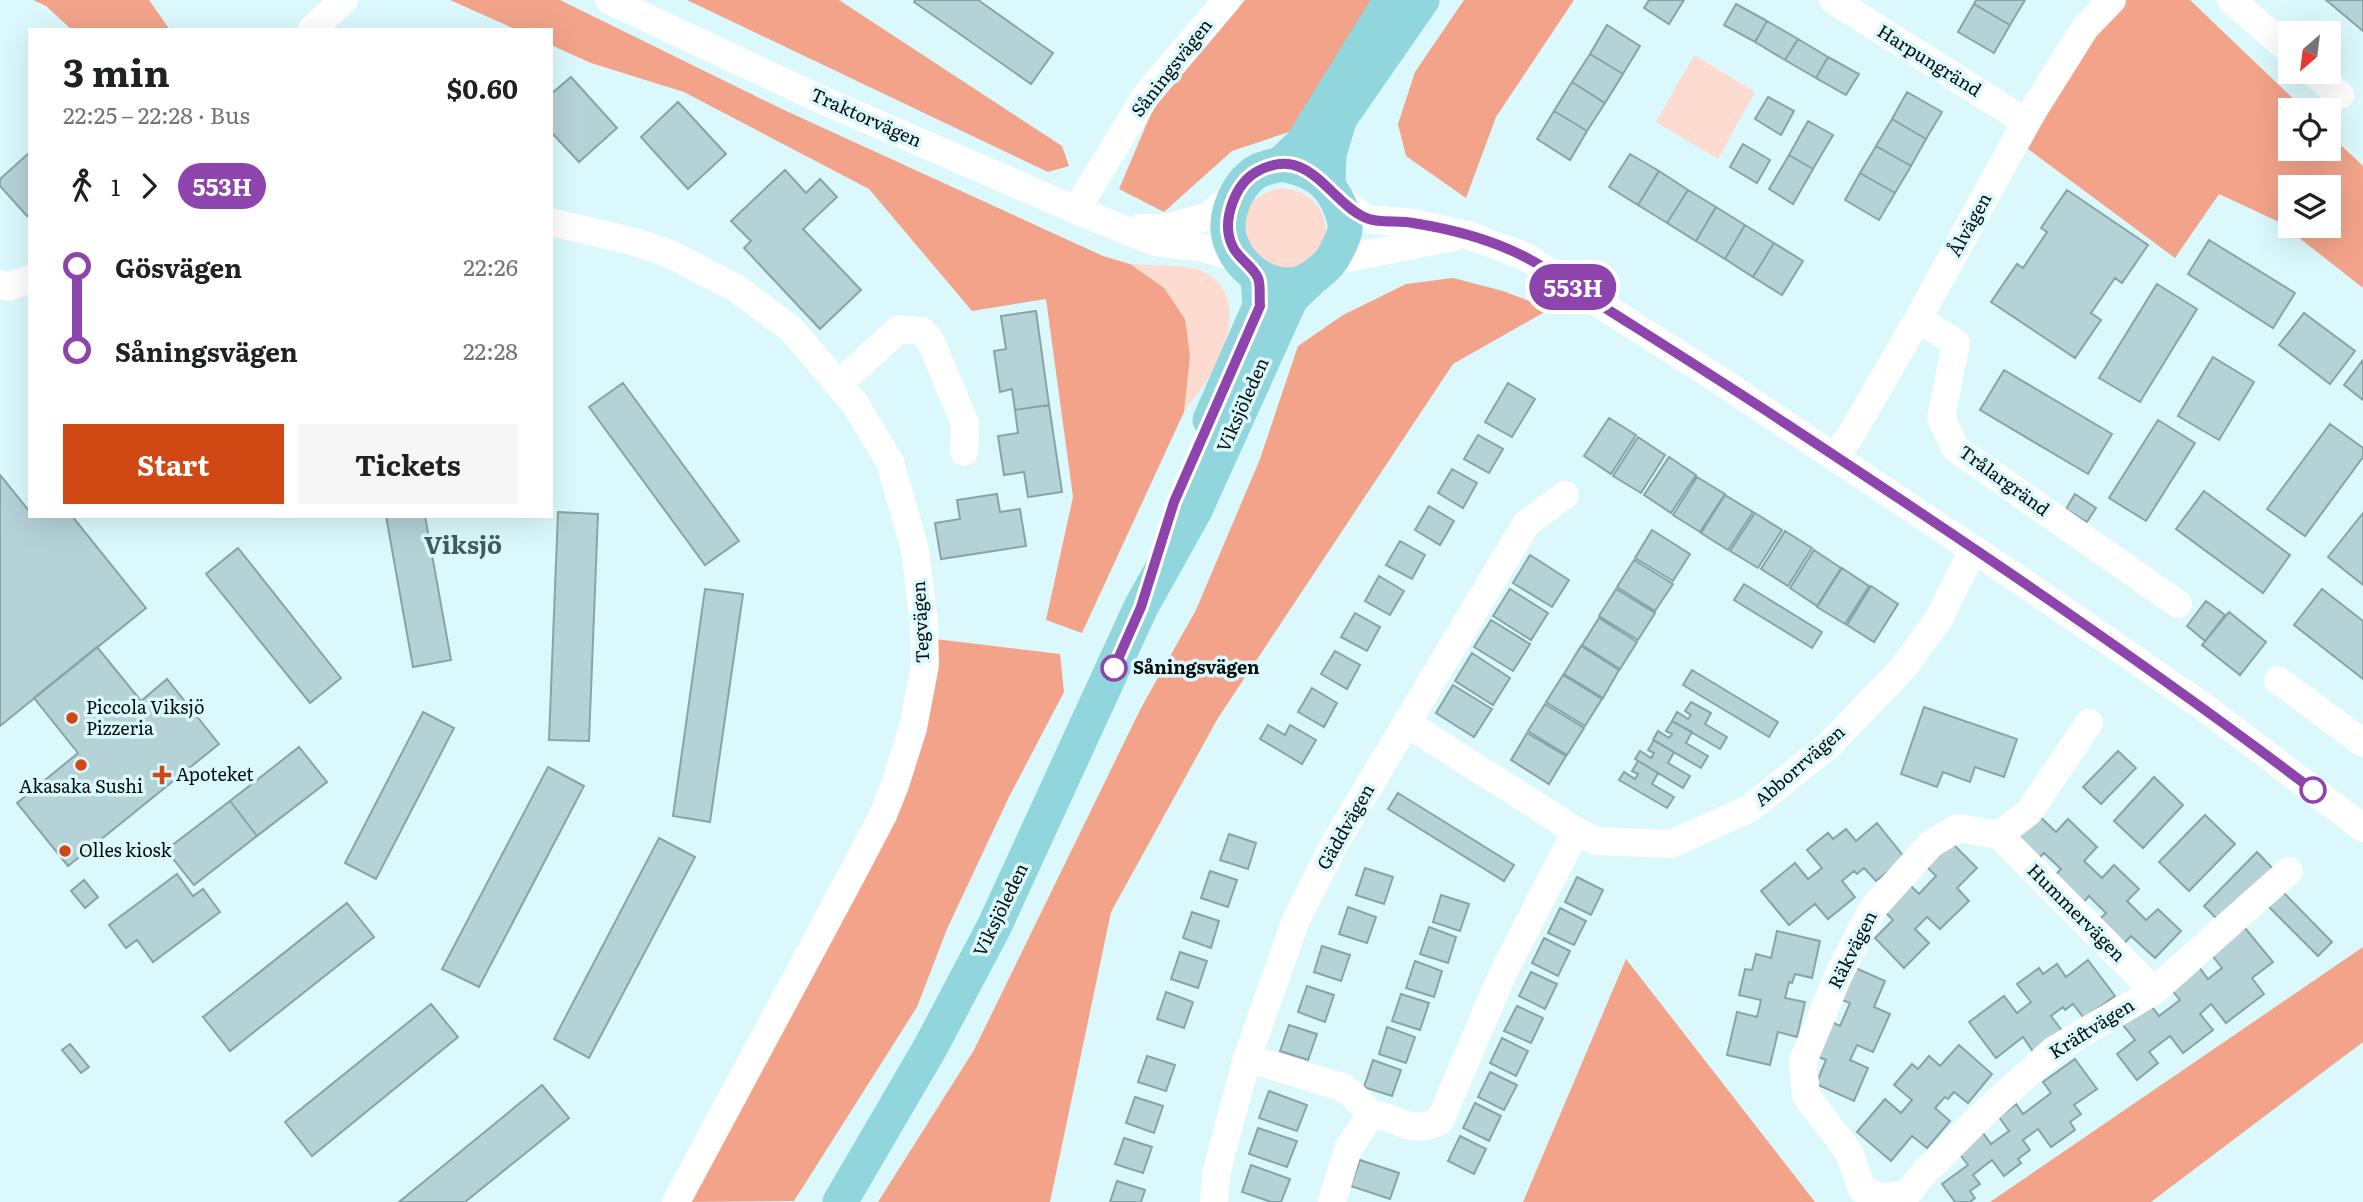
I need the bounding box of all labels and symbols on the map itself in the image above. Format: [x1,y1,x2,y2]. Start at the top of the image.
street label: Såningsvägen [1124,12,1218,122]
street label: Harpungränd [1872,17,1987,103]
north arrow [2278,21,2342,84]
street label: Traktorvägen [807,80,926,153]
street label: Ålvägen [1940,187,1997,261]
line badge: 553H [1524,264,1622,310]
street label: Viksjöleden [1209,353,1275,456]
street label: Trålargränd [1954,438,2056,522]
district label: Viksjö [424,526,502,561]
street label: Tegvägen [904,580,935,664]
place label: Såningsvägen [1133,653,1260,680]
marker: Såningsvägen [1101,655,1127,681]
place label: Piccola Viksjö Pizzeria [86,693,204,741]
marker: Piccola Viksjö Pizzeria [64,710,80,726]
street label: Abborrvägen [1748,718,1850,812]
marker: Akasaka Sushi [73,757,89,773]
place label: Apoteket [176,760,254,787]
marker: Apoteket [154,767,170,783]
place label: Akasaka Sushi [19,772,143,799]
unlabelled marker [2300,777,2326,803]
street label: Gäddvägen [1309,778,1380,874]
place label: Olles kiosk [79,836,173,863]
marker: Olles kiosk [57,843,73,859]
street label: Hummervägen [2022,857,2132,967]
street label: Viksjöleden [965,858,1034,961]
street label: Räkvägen [1821,906,1883,993]
street label: Kräftvägen [2043,991,2139,1065]

